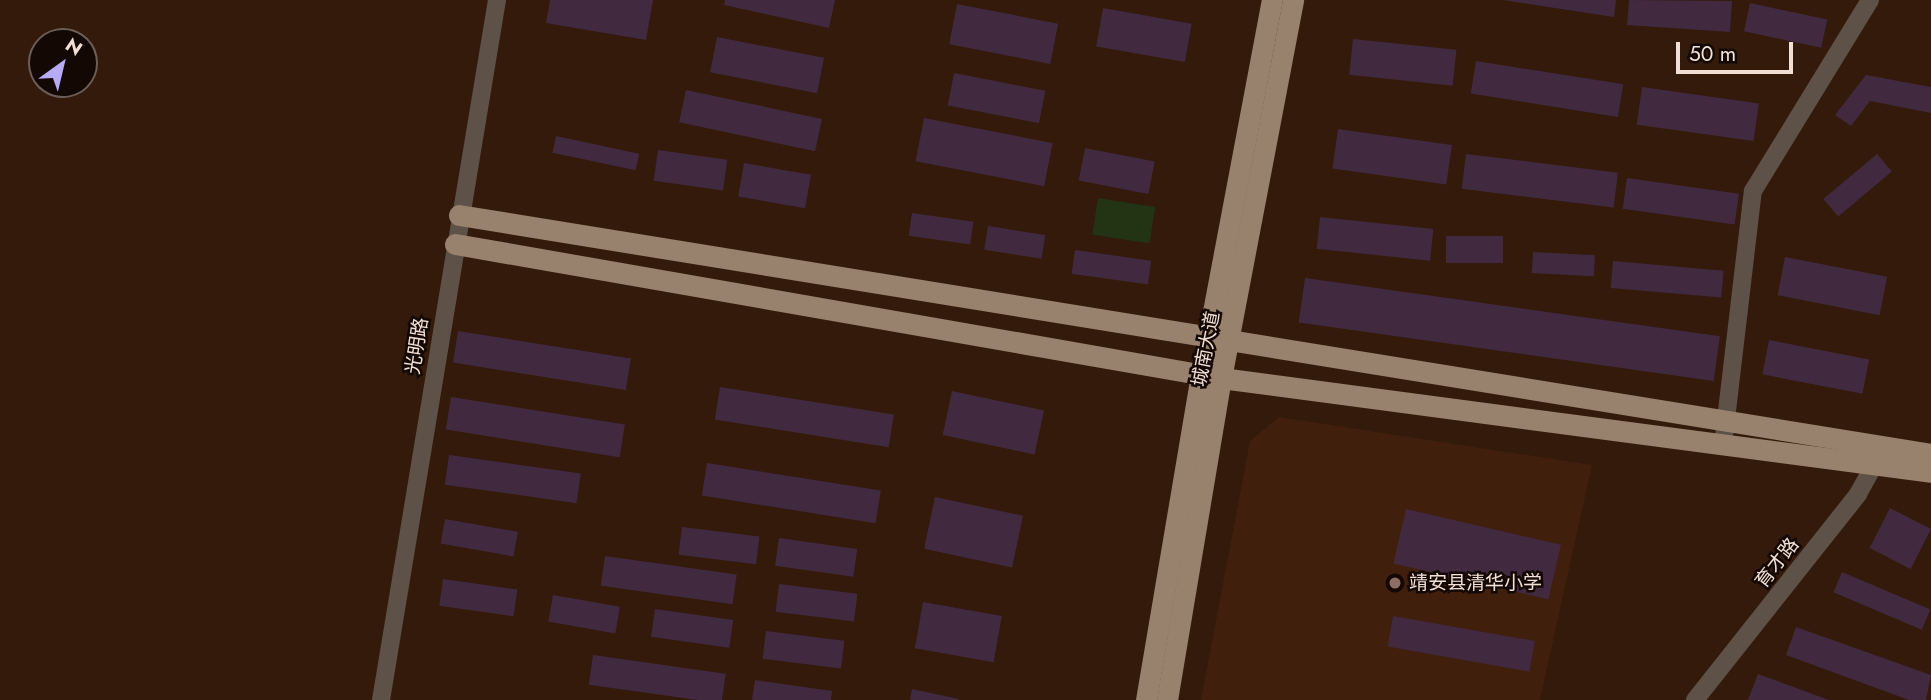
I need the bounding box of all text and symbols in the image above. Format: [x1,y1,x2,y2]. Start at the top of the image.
north arrow [28,28,98,98]
scale bar [1679,28,1796,72]
text: N [60,31,88,62]
text: 50 m [1689,39,1736,69]
street label: 城南大道 [1188,310,1224,388]
street label: 光明路 [401,316,433,376]
street label: 育才路 [1750,534,1804,592]
place label: 靖安县清华小学 [1409,572,1542,594]
marker: 靖安县清华小学 [1387,575,1403,591]

